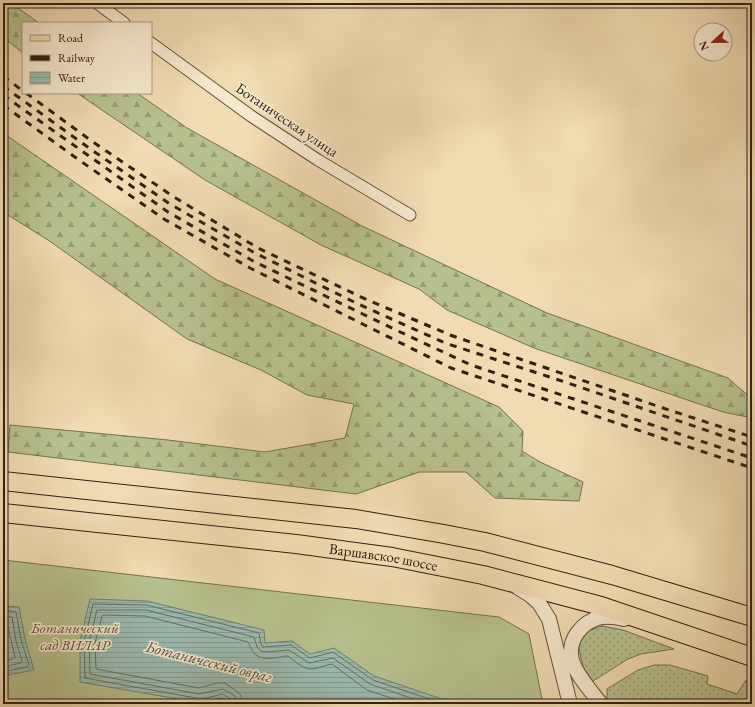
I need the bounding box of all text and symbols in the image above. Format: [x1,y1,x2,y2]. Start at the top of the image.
legend [22,22,152,94]
north arrow [693,22,733,62]
text: Road [58,30,84,46]
text: N [696,39,712,52]
text: Railway [58,50,96,66]
text: Water [58,70,85,86]
street label: Ботаническая улица [232,78,342,161]
street label: Варшавское шоссе [328,539,440,575]
park label: Ботанический сад ВИЛАР [30,618,119,654]
water label: Ботанический овраг [143,635,274,687]

